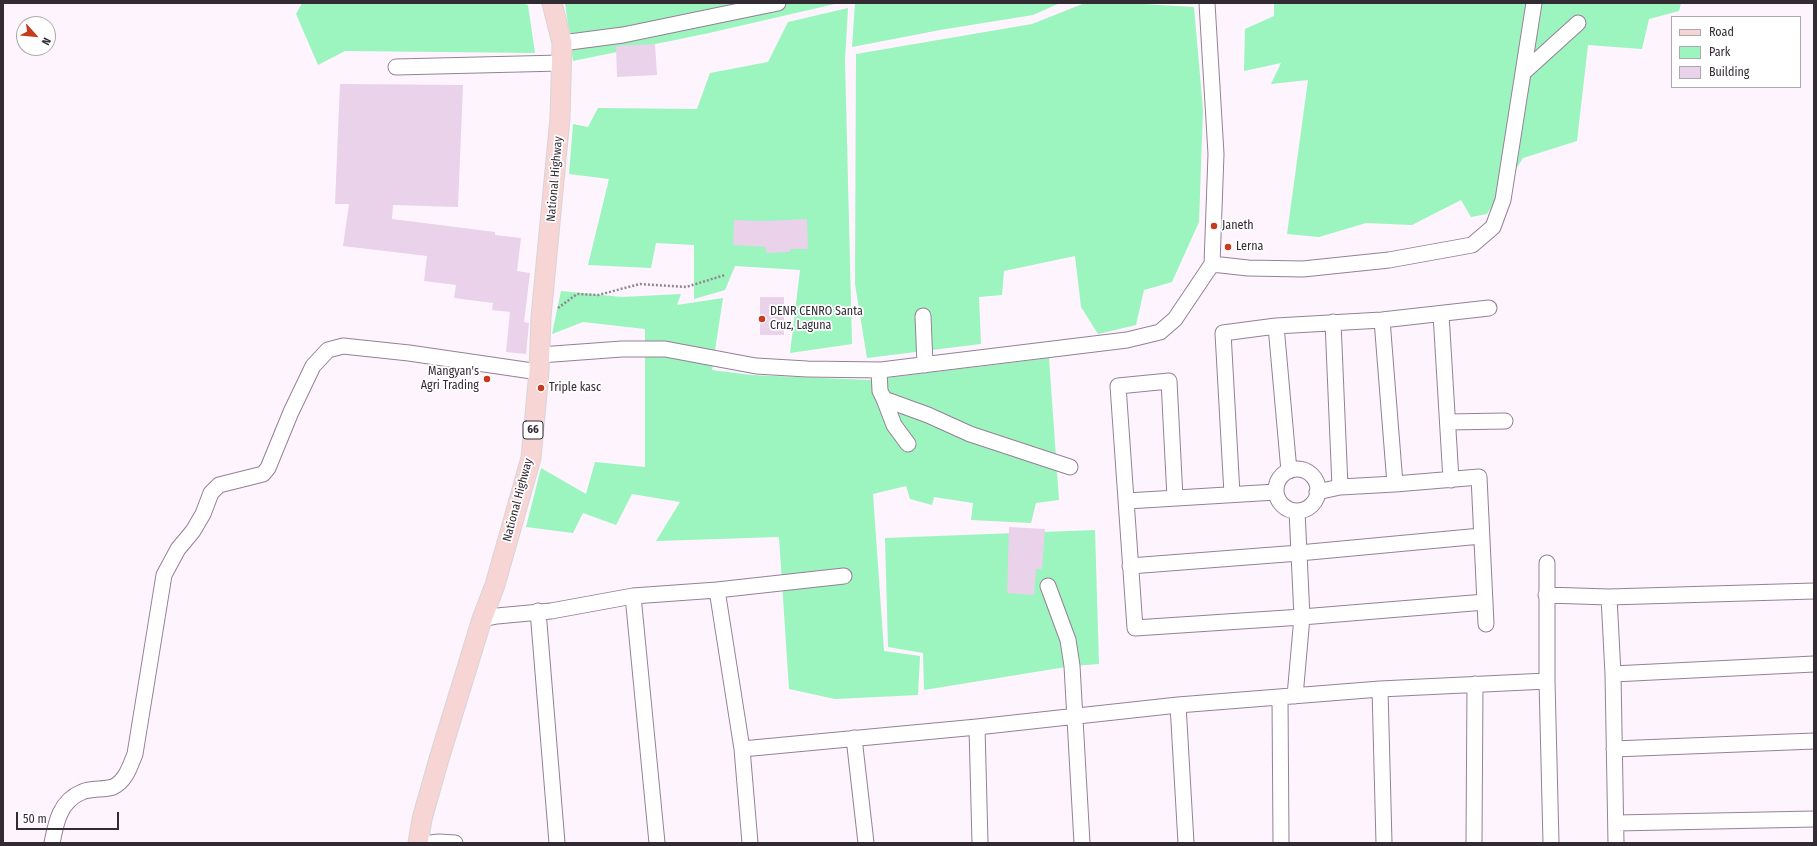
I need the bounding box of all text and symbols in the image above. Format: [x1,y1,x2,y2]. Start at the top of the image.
north arrow [16,16,56,56]
legend [1671,16,1801,88]
text: Road [1709,25,1734,39]
text: N [39,35,54,47]
text: Park [1709,45,1730,59]
text: Building [1709,65,1749,79]
street label: National Highway [544,136,566,222]
place label: Janeth [1222,219,1254,233]
marker: Janeth [1209,221,1219,231]
place label: Lerna [1236,240,1263,254]
marker: Lerna [1223,242,1233,252]
place label: DENR CENRO Santa Cruz, Laguna [770,305,863,333]
marker: DENR CENRO Santa Cruz, Laguna [757,314,767,324]
place label: Mangyan's Agri Trading [421,365,479,393]
marker: Mangyan's Agri Trading [482,374,492,384]
place label: Triple kasc [549,381,601,395]
marker: Triple kasc [536,383,546,393]
road number: 66 [523,421,543,439]
street label: National Highway [500,457,536,543]
scale bar [18,804,121,830]
text: 50 m [23,812,47,826]

